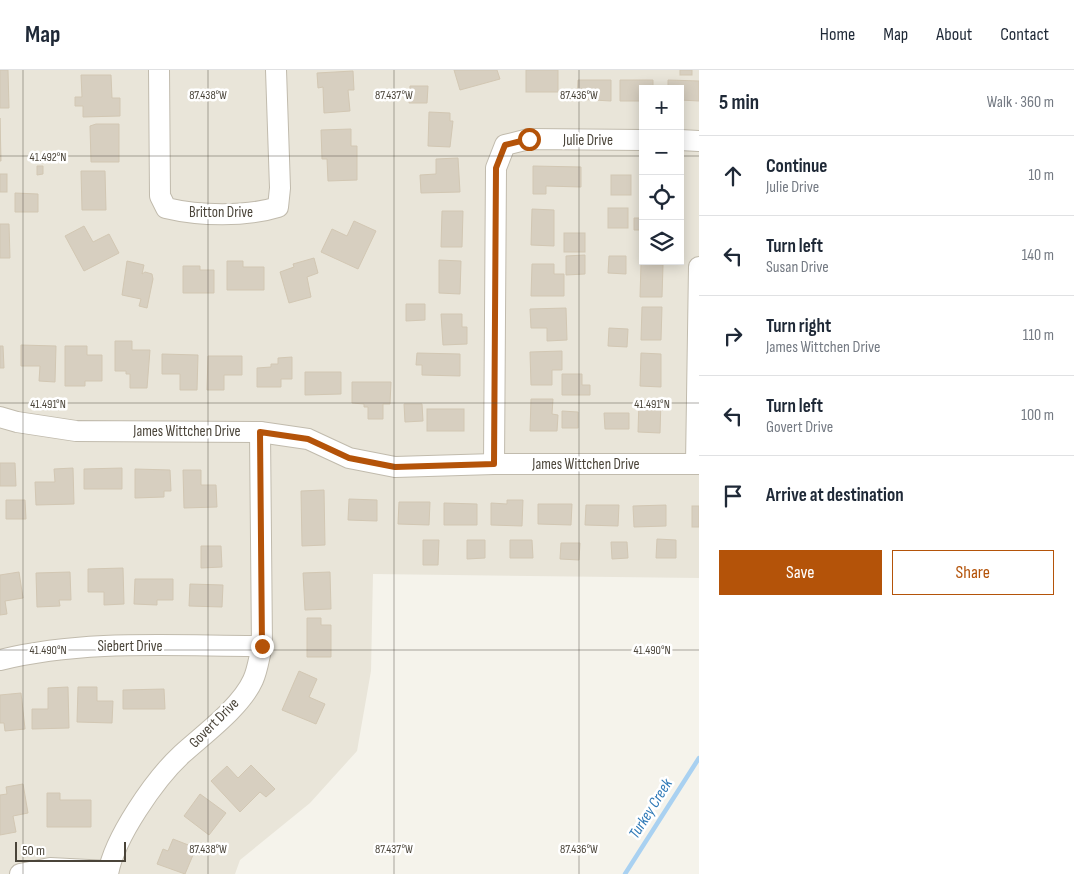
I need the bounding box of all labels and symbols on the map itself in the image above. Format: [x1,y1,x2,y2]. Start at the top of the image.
text: 87.438°W [189,88,227,103]
text: 87.437°W [375,88,413,103]
text: 87.436°W [560,88,598,103]
route start [518,128,541,151]
street label: Julie Drive [562,131,613,150]
text: 41.492°N [30,150,66,165]
street label: Britton Drive [189,203,253,222]
text: 41.491°N [30,397,66,412]
text: 41.491°N [634,397,670,412]
street label: James Wittchen Drive [132,422,241,441]
street label: James Wittchen Drive [531,455,640,474]
route end [251,635,274,658]
street label: Siebert Drive [97,637,163,656]
text: 41.490°N [29,643,67,658]
text: 41.490°N [633,643,671,658]
street label: Govert Drive [185,694,243,752]
water label: Turkey Creek [625,775,677,842]
scale bar [15,839,126,862]
text: 87.438°W [189,842,227,857]
text: 87.437°W [375,842,413,857]
text: 87.436°W [560,842,598,857]

